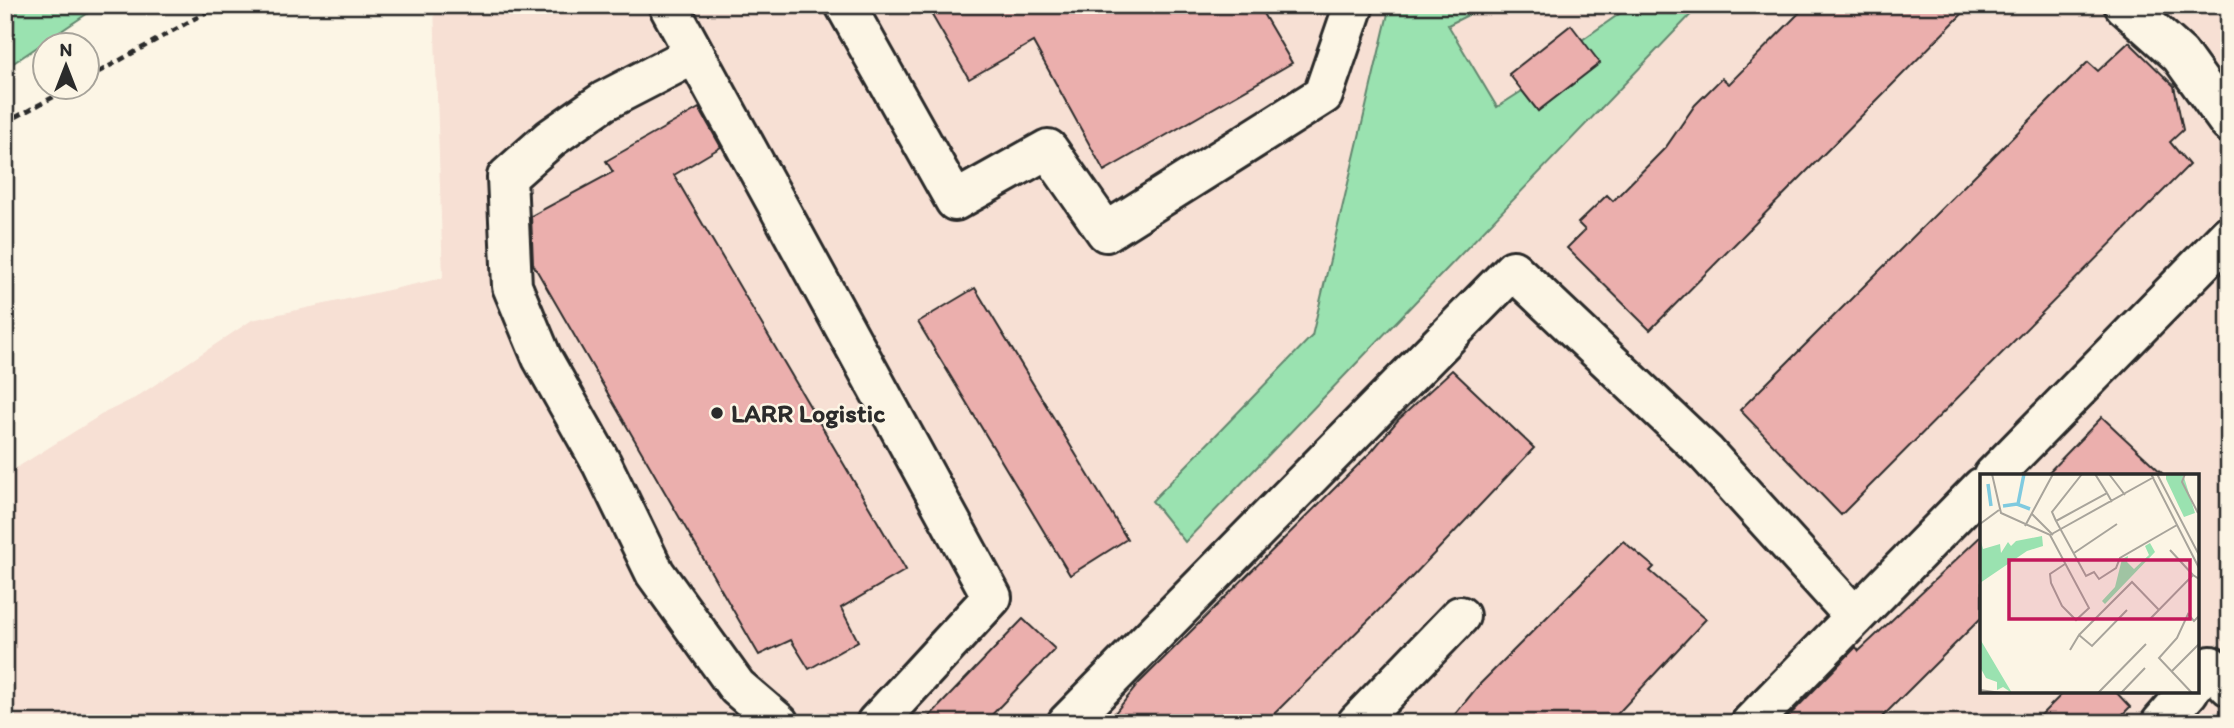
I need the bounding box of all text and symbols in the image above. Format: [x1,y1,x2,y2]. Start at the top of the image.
north arrow [32,32,102,102]
text: N [60,38,72,61]
place label: LARR Logistic [731,397,885,429]
marker: LARR Logistic [709,405,725,421]
inset map [1980,474,2199,693]

